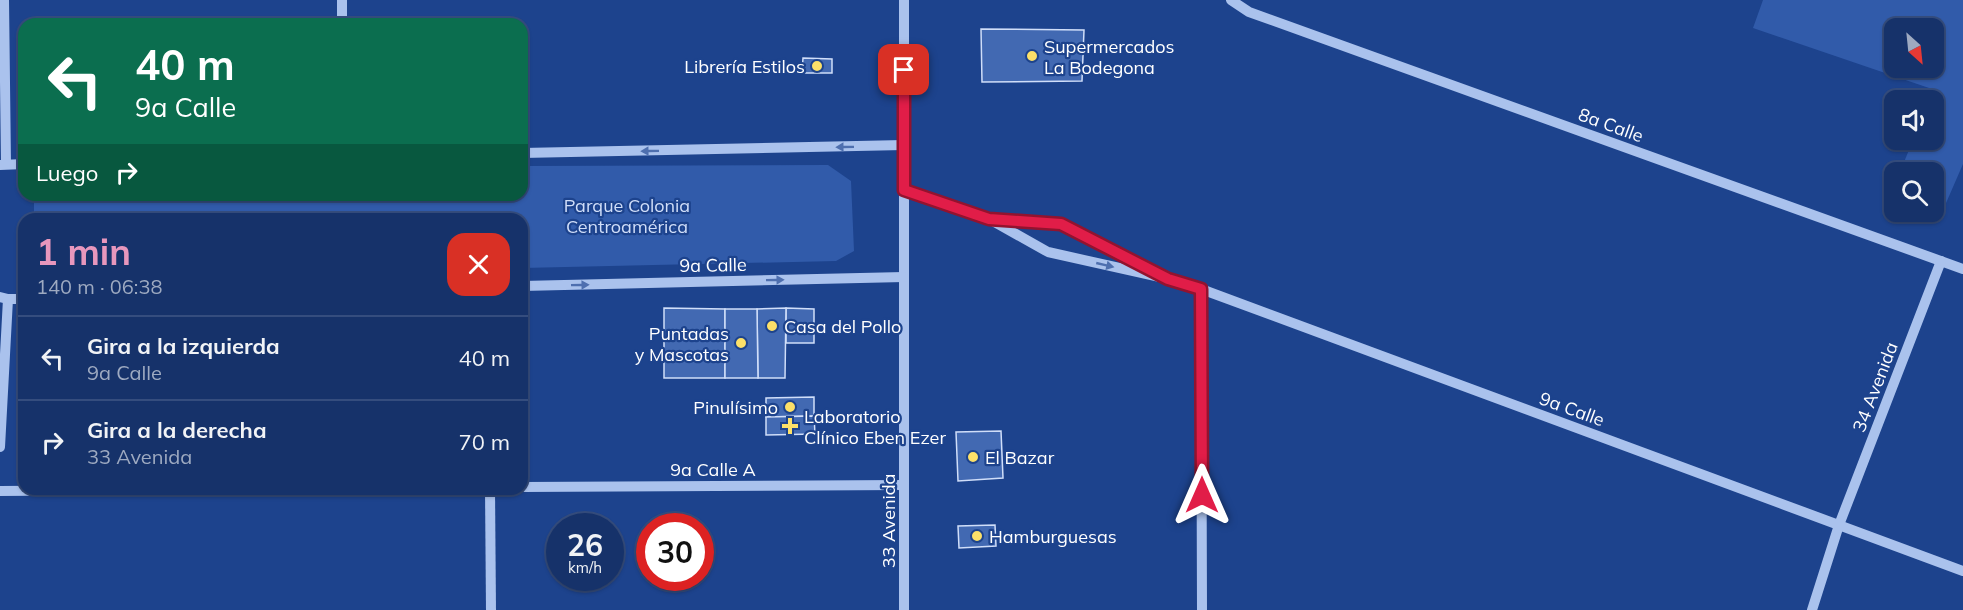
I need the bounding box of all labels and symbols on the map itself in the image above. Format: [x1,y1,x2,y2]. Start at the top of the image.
north arrow [1884,18,1944,78]
place label: Supermercados La Bodegona [1044,35,1174,79]
pin [878,44,929,95]
marker: Supermercados La Bodegona [1025,49,1039,63]
place label: Librería Estilos [684,55,805,78]
marker: Librería Estilos [810,59,824,73]
street label: 8a Calle [1575,103,1647,147]
one-way arrow [836,142,855,151]
one-way arrow [641,146,660,155]
park label: Parque Colonia Centroamérica [564,194,690,238]
street label: 9a Calle [679,253,747,277]
one-way arrow [1096,260,1115,270]
one-way arrow [766,275,785,285]
one-way arrow [571,280,590,290]
place label: Casa del Pollo [784,315,901,338]
marker: Casa del Pollo [765,319,779,333]
place label: Puntadas y Mascotas [635,322,729,366]
marker: Puntadas y Mascotas [734,336,748,350]
street label: 34 Avenida [1847,339,1903,435]
street label: 9a Calle [1536,387,1608,431]
place label: Pinulísimo [693,396,778,419]
marker: Pinulísimo [783,400,797,414]
place label: Laboratorio Clínico Eben Ezer [804,405,946,449]
marker: Laboratorio Clínico Eben Ezer [781,417,799,435]
place label: El Bazar [985,446,1055,469]
marker: El Bazar [966,450,980,464]
street label: 9a Calle A [670,458,756,481]
position arrow [1170,463,1234,527]
street label: 33 Avenida [877,474,900,568]
speed limit sign: 30 [636,513,714,591]
place label: Hamburguesas [989,525,1117,548]
marker: Hamburguesas [970,529,984,543]

